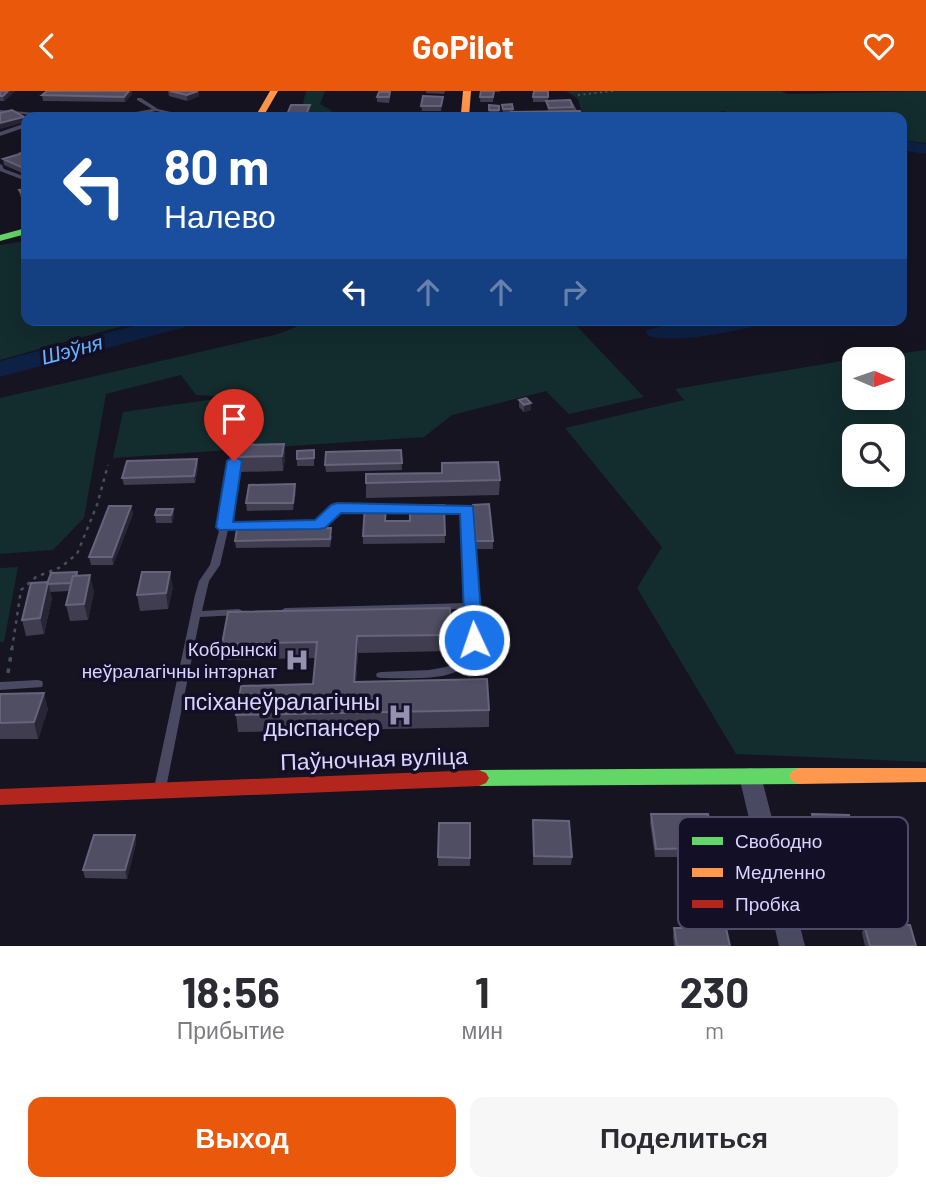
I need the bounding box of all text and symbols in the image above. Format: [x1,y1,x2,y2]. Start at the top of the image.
icon: back [28,27,66,65]
text: GoPilot [412,27,514,65]
icon: heart [860,27,898,65]
text: 80 m [164,136,269,195]
icon: left [49,140,140,231]
text: Налево [164,196,276,234]
icon: left [336,273,374,311]
icon: ahead [409,273,447,311]
icon: ahead [482,273,520,311]
icon: right [555,273,593,311]
water label: Шэўня [38,328,105,369]
north arrow [842,347,905,409]
map controls [842,347,905,487]
pin [204,389,264,461]
icon: arrive [215,400,253,438]
button: search [842,424,905,487]
position arrow [437,603,511,677]
place label: Кобрынскі неўралагічны інтэрнат [82,637,277,682]
hospital icon: Кобрынскі неўралагічны інтэрнат [283,646,311,674]
place label: псіханеўралагічны дыспансер [183,687,380,741]
hospital icon: псіханеўралагічны дыспансер [386,701,414,729]
street label: Паўночная вуліца [280,741,468,775]
legend [678,817,908,929]
text: Свободно [735,829,822,852]
text: Медленно [735,860,825,883]
text: Пробка [735,892,800,915]
text: 18:56 [182,966,280,1016]
text: 1 [475,966,490,1016]
text: 230 [680,966,749,1016]
text: Прибытие [177,1016,285,1044]
text: мин [462,1016,503,1044]
text: m [705,1016,724,1044]
button: Выход [28,1097,456,1177]
button: Поделиться [470,1097,898,1177]

